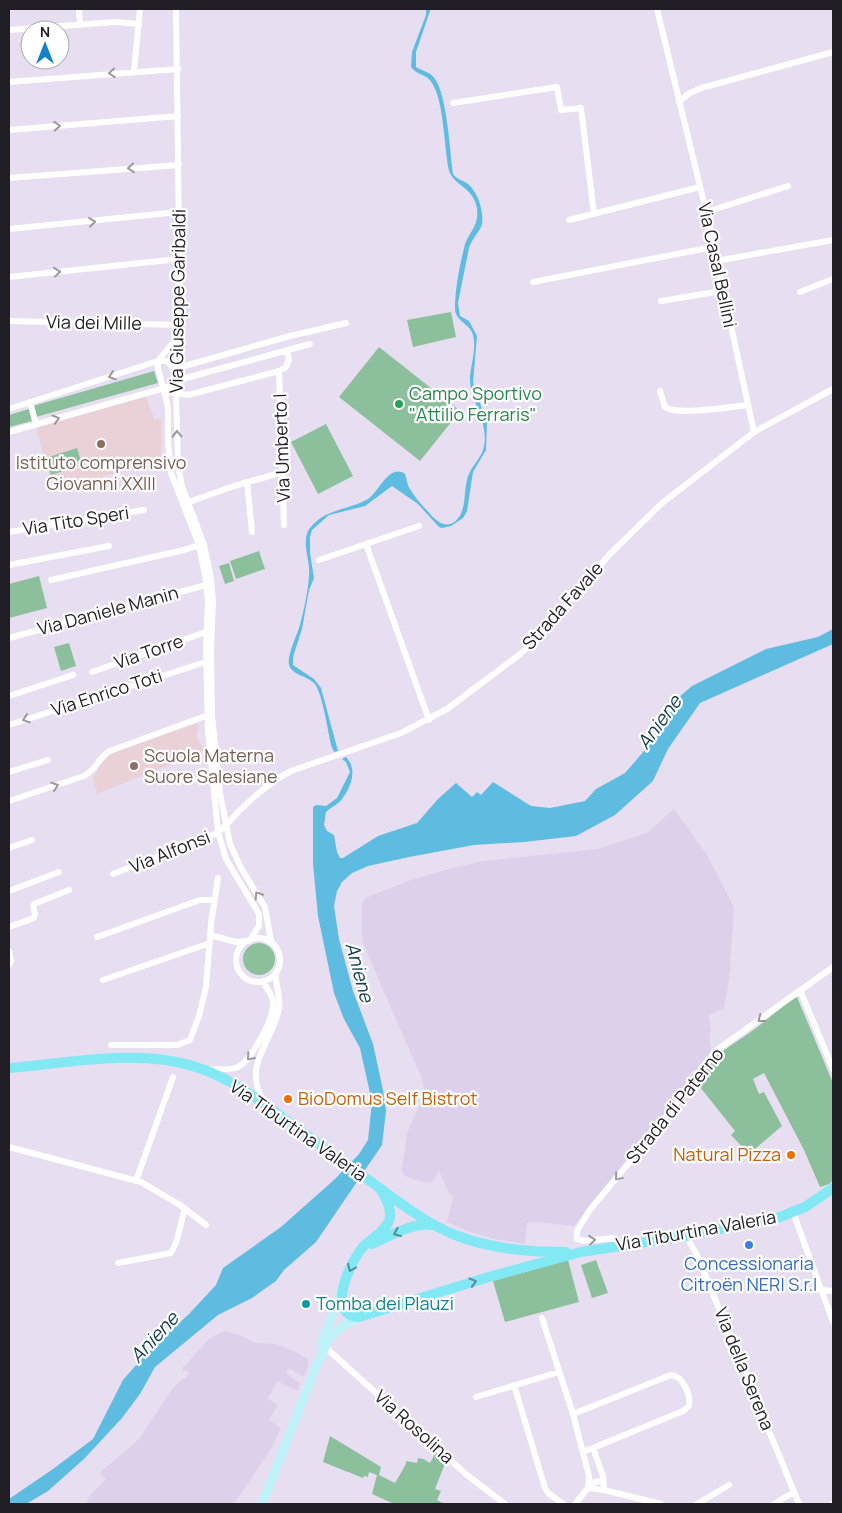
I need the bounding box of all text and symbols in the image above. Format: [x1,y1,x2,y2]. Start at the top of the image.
north arrow [20,20,70,70]
text: N [40,22,50,41]
one-way arrow [107,67,115,78]
one-way arrow [54,121,62,132]
one-way arrow [126,163,134,174]
street label: Via Casal Bellini [693,200,743,330]
street label: Via Giuseppe Garibaldi [163,209,191,393]
one-way arrow [88,216,96,227]
one-way arrow [54,267,62,278]
street label: Via dei Mille [46,309,142,335]
one-way arrow [108,370,117,380]
place label: Campo Sportivo "Attilio Ferraris" [409,381,542,426]
street label: Via Umberto I [267,393,295,503]
marker: Campo Sportivo "Attilio Ferraris" [393,398,405,410]
one-way arrow [51,414,59,424]
one-way arrow [172,430,182,438]
marker: Istituto comprensivo Giovanni XXIII [95,438,107,450]
place label: Istituto comprensivo Giovanni XXIII [16,450,186,495]
street label: Via Tito Speri [21,500,131,540]
street label: Strada Favale [516,556,608,654]
street label: Via Daniele Manin [35,580,181,640]
street label: Via Torre [111,628,186,674]
street label: Via Enrico Toti [48,663,165,721]
water label: Aniene [631,688,689,754]
one-way arrow [23,714,31,724]
place label: Scuola Materna Suore Salesiane [144,743,278,788]
marker: Scuola Materna Suore Salesiane [128,760,140,772]
one-way arrow [50,781,59,791]
street label: Via Alfonsi [126,824,213,878]
one-way arrow [255,892,265,901]
water label: Aniene [340,939,381,1007]
one-way arrow [757,1013,767,1022]
street label: Strada di Paterno [620,1042,728,1168]
one-way arrow [246,1051,255,1060]
street label: Via Tiburtina Valeria [225,1074,372,1187]
place label: BioDomus Self Bistrot [298,1086,478,1110]
marker: BioDomus Self Bistrot [282,1093,294,1105]
place label: Natural Pizza [673,1142,781,1166]
marker: Natural Pizza [785,1149,797,1161]
one-way arrow [615,1171,623,1180]
street label: Via Tiburtina Valeria [614,1204,778,1256]
one-way arrow [393,1227,402,1238]
one-way arrow [588,1235,596,1246]
marker: Concessionaria Citroën NERI S.r.l [743,1239,755,1251]
place label: Concessionaria Citroën NERI S.r.l [681,1251,817,1296]
one-way arrow [347,1263,358,1272]
one-way arrow [468,1278,476,1288]
place label: Tomba dei Plauzi [316,1291,454,1315]
marker: Tomba dei Plauzi [300,1298,312,1310]
water label: Aniene [124,1304,186,1368]
street label: Via della Serena [709,1304,780,1434]
street label: Via Rosolina [370,1384,460,1468]

